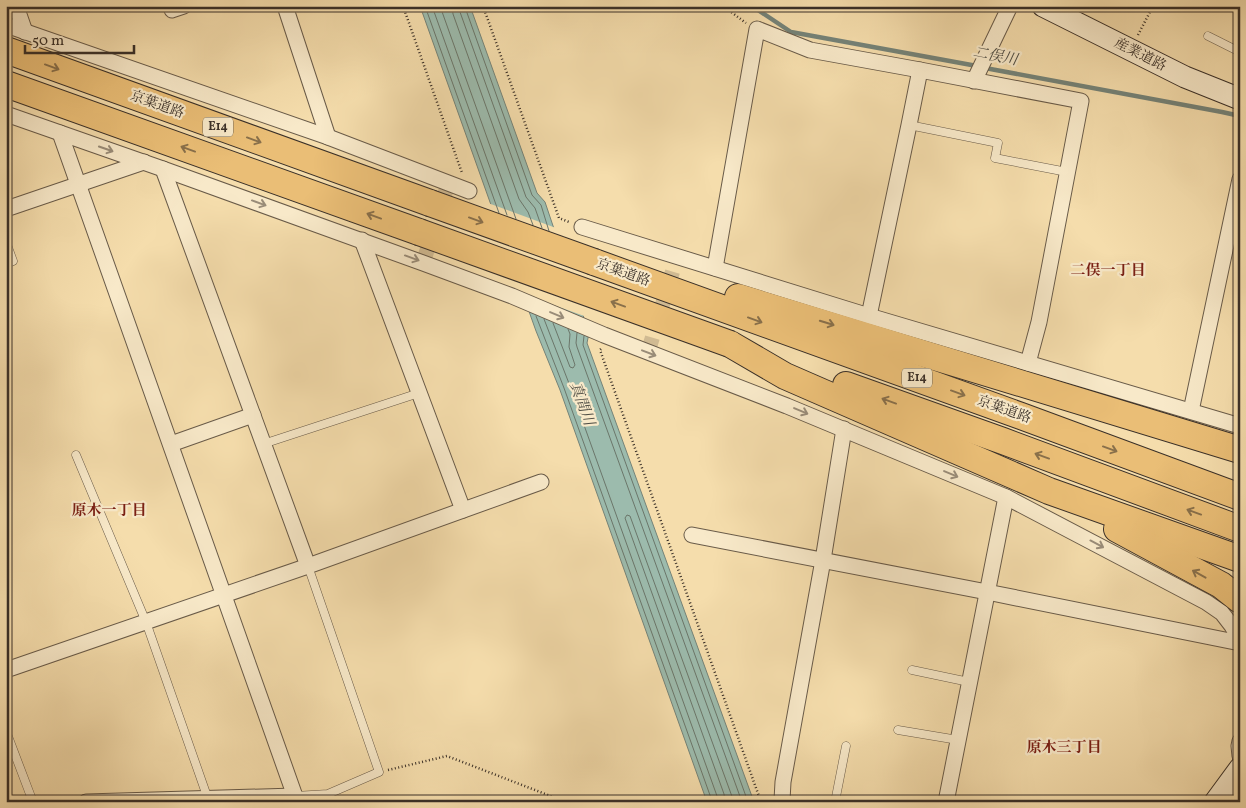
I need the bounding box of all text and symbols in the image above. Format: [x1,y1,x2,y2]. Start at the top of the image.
scale bar [25,22,134,54]
text: 50 m [32,31,64,52]
street label: 産業道路 [1111,34,1169,76]
water label: 二俣川 [971,42,1021,72]
one-way arrow [44,63,59,72]
street label: 京葉道路 [127,86,187,124]
road number: E14 [203,118,233,136]
one-way arrow [246,136,261,145]
one-way arrow [180,144,196,153]
one-way arrow [97,145,113,154]
one-way arrow [251,199,266,208]
one-way arrow [366,211,382,220]
one-way arrow [468,216,483,225]
one-way arrow [404,254,419,263]
street label: 京葉道路 [593,254,653,292]
district label: 二俣一丁目 [1070,261,1146,282]
one-way arrow [611,299,626,308]
one-way arrow [549,311,564,320]
one-way arrow [747,316,763,325]
one-way arrow [819,319,835,329]
one-way arrow [641,349,656,358]
road number: E14 [902,368,932,388]
water label: 真間川 [563,379,599,431]
one-way arrow [949,389,965,398]
street label: 京葉道路 [974,391,1034,429]
one-way arrow [882,396,897,405]
one-way arrow [793,407,808,417]
one-way arrow [1102,445,1118,454]
one-way arrow [1034,451,1050,460]
one-way arrow [943,469,958,479]
district label: 原木一丁目 [71,501,147,522]
one-way arrow [1187,507,1202,516]
one-way arrow [1089,540,1104,550]
one-way arrow [1192,568,1207,578]
district label: 原木三丁目 [1026,738,1102,759]

